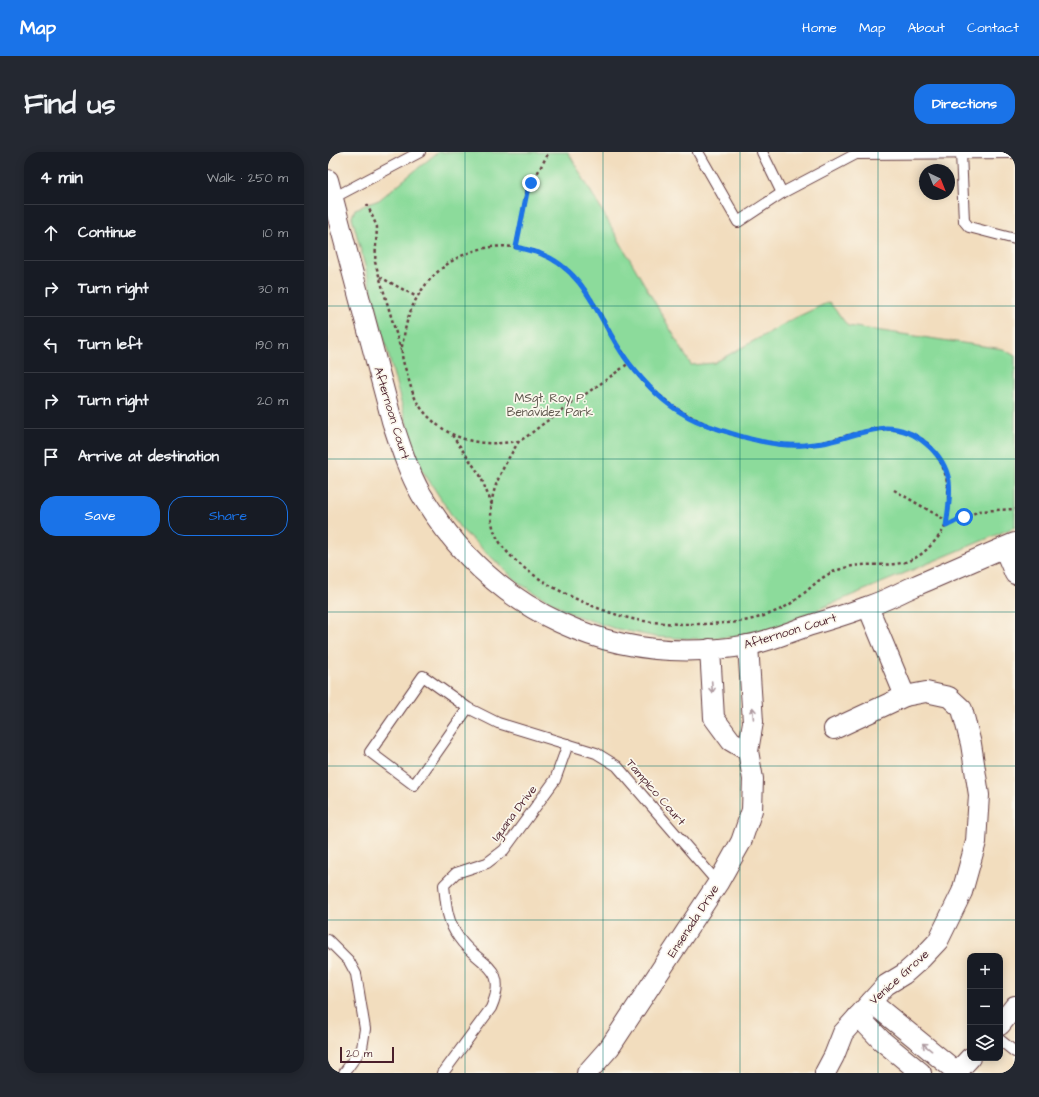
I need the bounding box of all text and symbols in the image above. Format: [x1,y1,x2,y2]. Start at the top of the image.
text: Map [20,15,56,42]
text: Home [802,18,837,38]
text: Map [859,18,885,38]
text: About [907,18,945,38]
text: Contact [967,18,1019,38]
button: Directions [914,84,1015,124]
text: Find us [24,85,115,124]
north arrow [919,164,955,200]
text: 4 min [40,166,83,190]
text: Walk · 250 m [207,169,288,187]
route end [522,174,540,192]
icon: ahead [40,222,62,244]
text: Continue [78,222,136,243]
text: 10 m [263,224,288,242]
icon: right [40,278,62,300]
text: Turn right [78,278,149,299]
text: 30 m [258,280,288,298]
icon: left [40,334,62,356]
text: Turn left [78,334,142,355]
text: 190 m [255,336,288,354]
street label: Afternoon Court [369,365,414,462]
icon: right [40,390,62,412]
text: Turn right [78,390,149,411]
park label: MSgt. Roy P. Benavidez Park [507,390,594,421]
text: 20 m [257,392,288,410]
icon: arrive [40,446,62,468]
text: Arrive at destination [78,446,219,467]
button: Save [40,496,160,536]
button: Share [168,496,288,536]
route start [955,508,973,526]
street label: Afternoon Court [742,609,839,654]
one-way arrow [708,680,716,693]
one-way arrow [749,707,756,720]
street label: Tampico Court [622,755,689,829]
street label: Iguana Drive [488,781,542,845]
street label: Ensenada Drive [663,881,724,961]
street label: Venice Grove [866,946,933,1009]
map controls [967,953,1003,1061]
button: + [967,953,1003,989]
button: − [967,989,1003,1025]
button: layers [967,1025,1003,1061]
one-way arrow [922,1043,932,1052]
scale bar [340,1045,394,1064]
text: 20 m [346,1046,372,1061]

